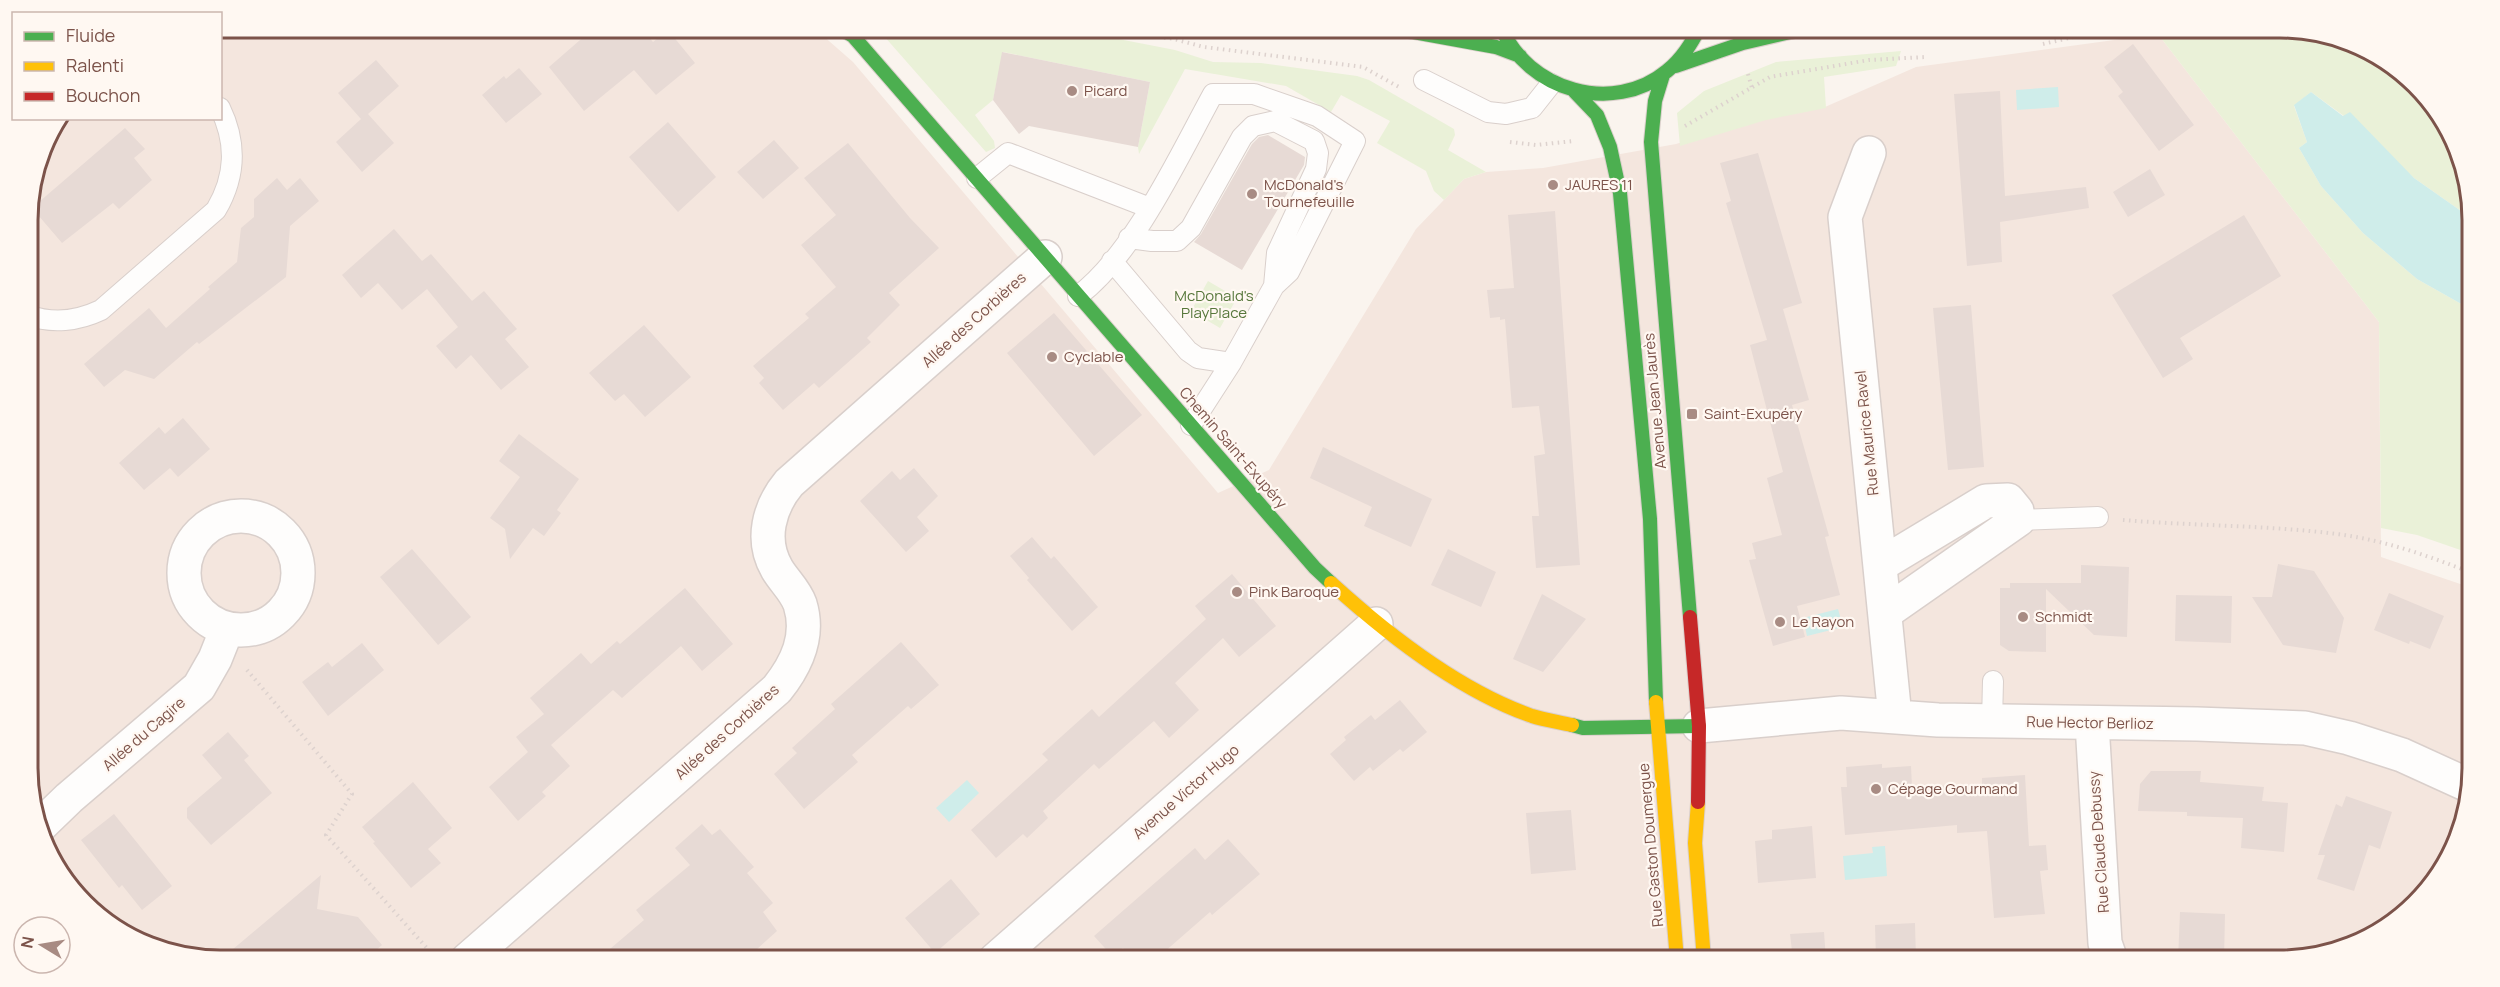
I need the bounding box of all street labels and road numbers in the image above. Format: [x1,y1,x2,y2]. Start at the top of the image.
street label: Allée des Corbières [917,267,1030,372]
street label: Avenue Jean Jaurès [1638,332,1671,470]
street label: Rue Maurice Ravel [1849,369,1884,497]
street label: Chemin Saint-Exupéry [1175,382,1292,513]
street label: Allée des Corbières [670,679,783,784]
street label: Allée du Cagire [98,692,190,775]
street label: Rue Hector Berlioz [2026,711,2154,734]
street label: Avenue Victor Hugo [1128,739,1244,844]
street label: Rue Gaston Doumergue [1633,762,1668,928]
street label: Rue Claude Debussy [2083,770,2114,914]

